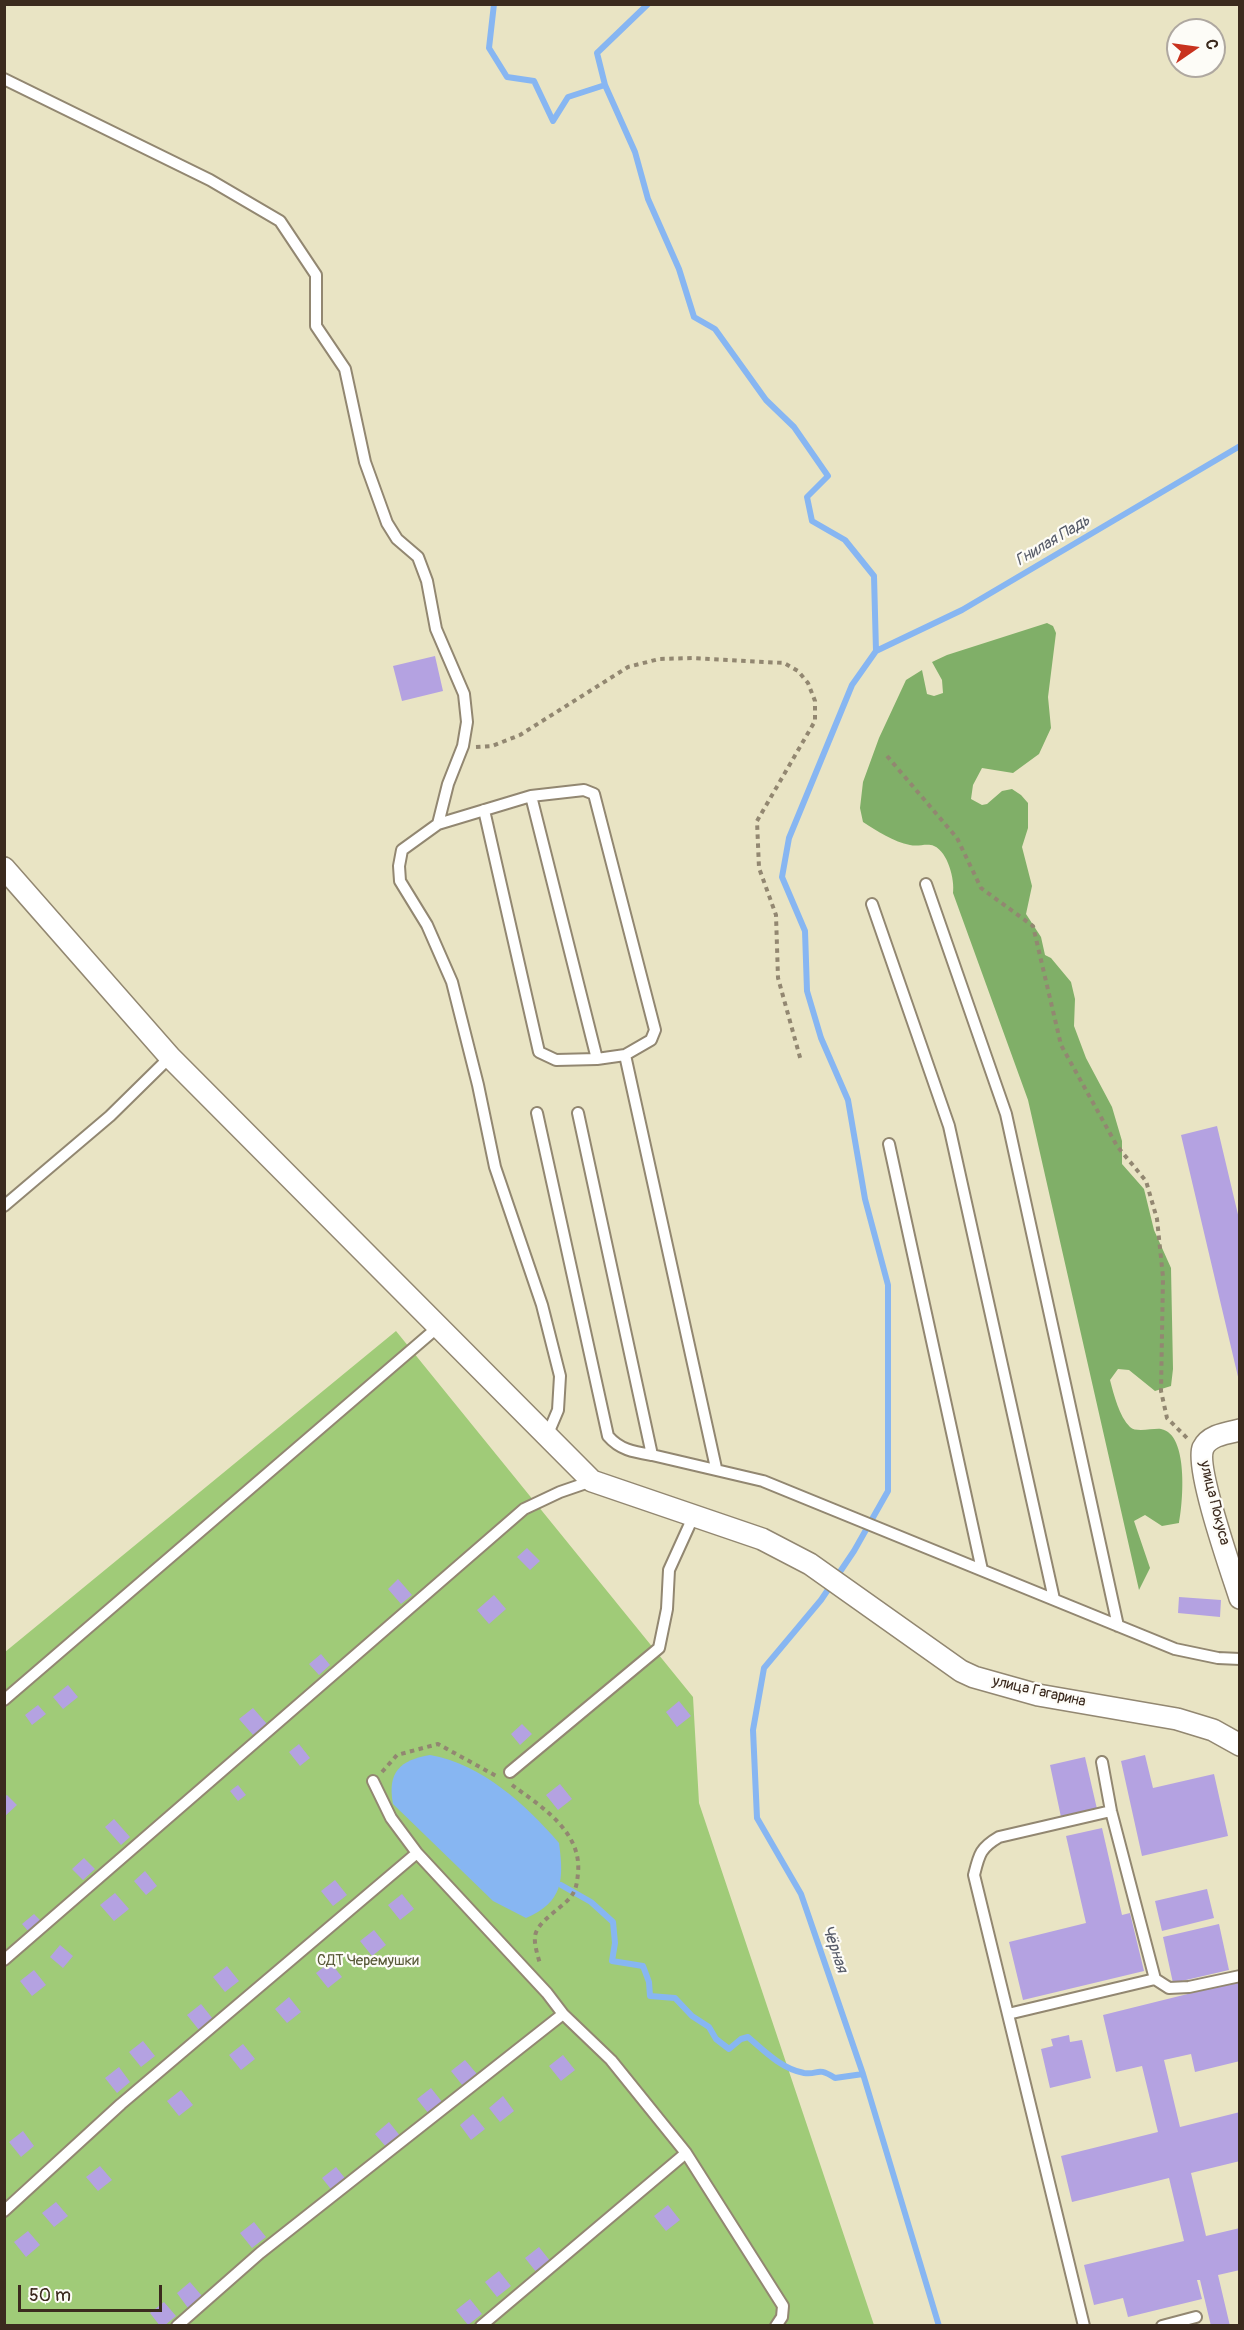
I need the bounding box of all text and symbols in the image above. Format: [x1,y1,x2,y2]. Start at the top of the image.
north arrow [1166,18,1226,78]
text: С [1201,37,1222,51]
water label: Гнилая Падь [1012,511,1094,571]
street label: улица Покуса [1195,1459,1233,1547]
street label: улица Гагарина [991,1673,1087,1711]
water label: Чёрная [817,1923,851,1975]
park label: СДТ Черемушки [317,1952,419,1970]
scale bar [21,2273,165,2311]
text: 50 m [29,2284,71,2307]

